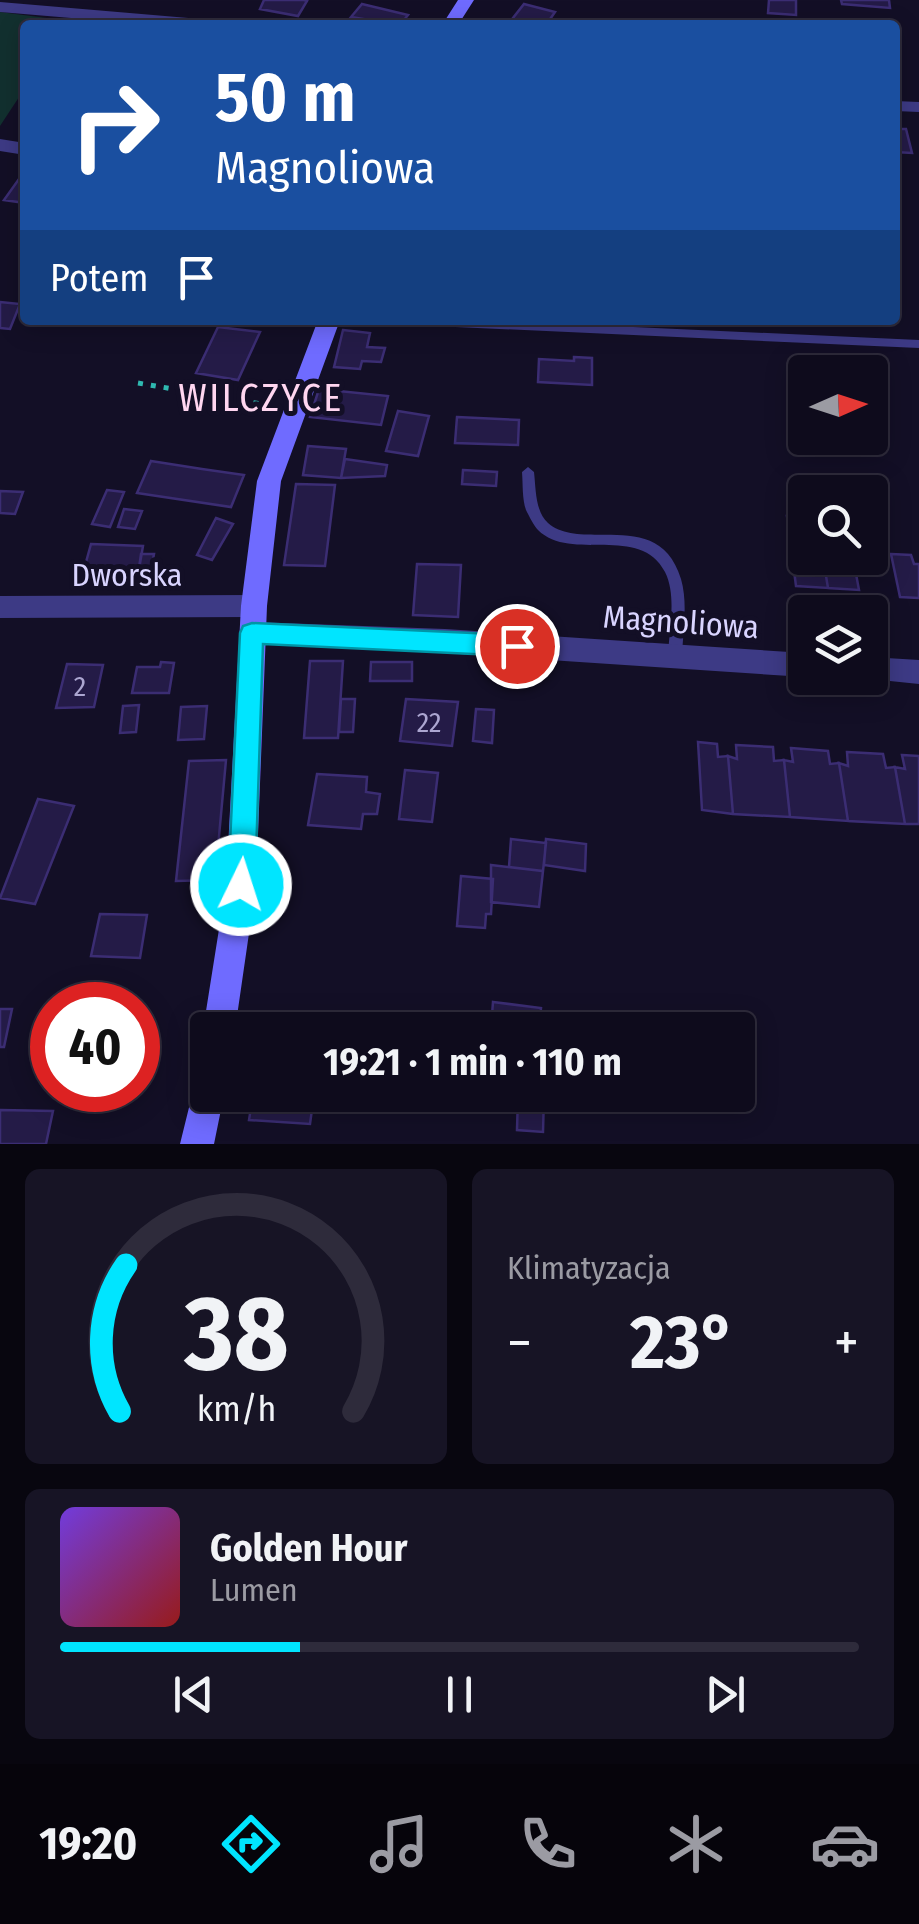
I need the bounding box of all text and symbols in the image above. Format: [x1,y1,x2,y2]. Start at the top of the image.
text: 50 m [215,56,356,140]
icon: right [50,60,180,190]
text: Magnoliowa [215,141,435,195]
icon: arrive [169,250,224,305]
text: Potem [50,255,149,301]
north arrow [788,355,888,455]
map controls [788,355,888,695]
district label: WILCZYCE [178,375,344,421]
button: search [788,475,888,575]
street label: Dworska [72,556,182,594]
button: layers [788,595,888,695]
street label: Magnoliowa [602,598,760,646]
pin [475,604,560,689]
icon: arrive [490,619,545,674]
house number: 2 [74,670,86,703]
house number: 22 [417,706,441,739]
position arrow [189,833,293,937]
speed limit sign: 40 [30,982,160,1112]
text: 19:21 · 1 min · 110 m [323,1039,622,1085]
text: Klimatyzacja [507,1249,671,1287]
text: 38 [183,1272,288,1397]
text: 23° [630,1298,736,1388]
text: − [507,1310,532,1376]
text: + [834,1310,859,1376]
text: km/h [196,1388,276,1430]
text: Golden Hour [210,1525,408,1571]
text: Lumen [210,1571,298,1609]
icon: previous [166,1667,221,1722]
icon: pause [432,1667,487,1722]
icon: next [698,1667,753,1722]
icon: directions [216,1809,286,1879]
icon: music [364,1809,434,1879]
icon: phone [513,1809,583,1879]
icon: climate [661,1809,731,1879]
icon: car [810,1809,880,1879]
text: 19:20 [39,1817,137,1871]

